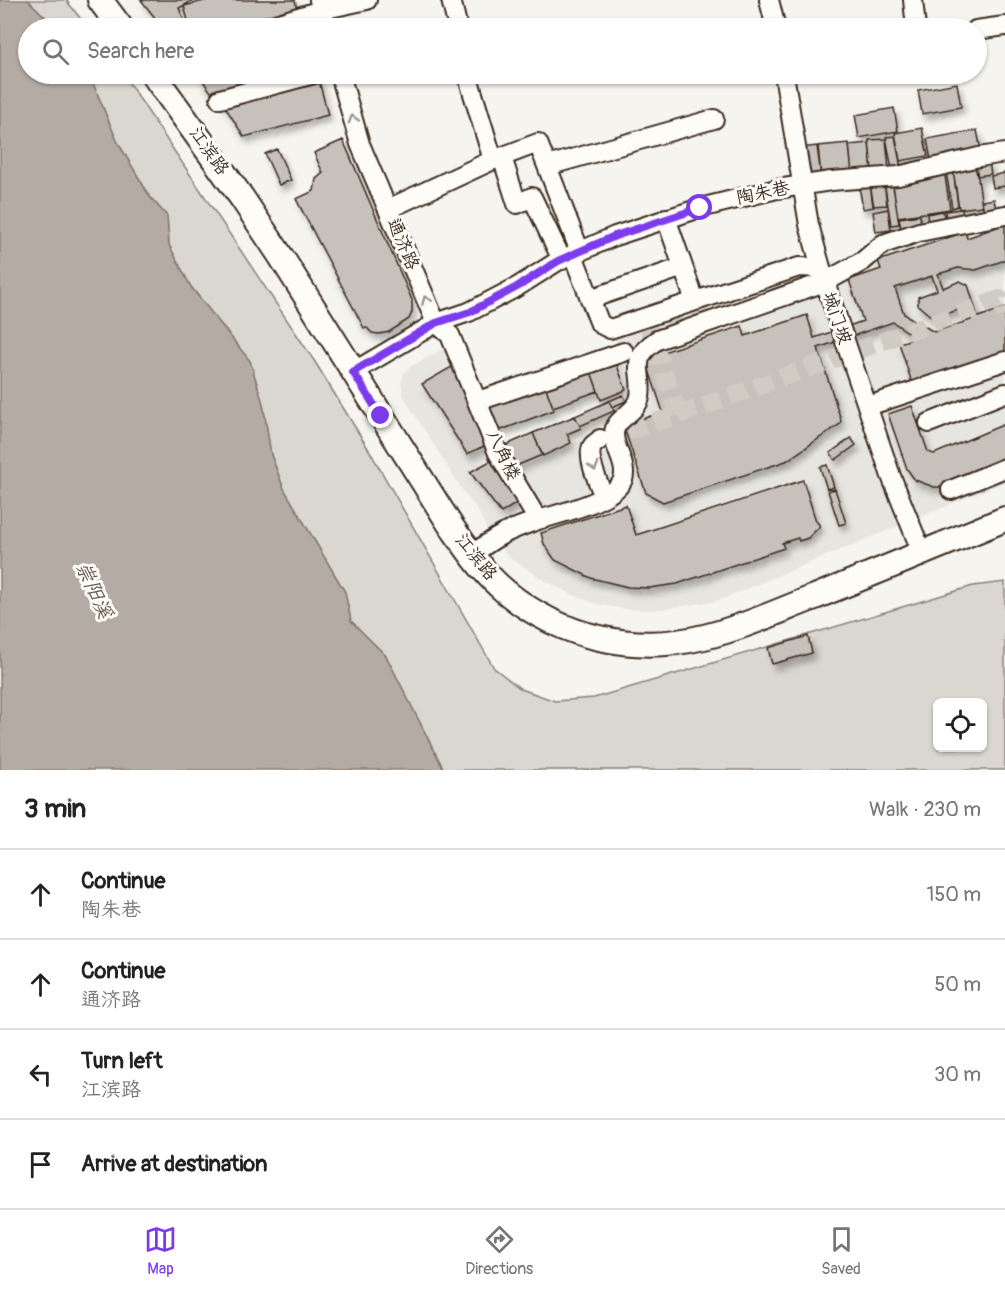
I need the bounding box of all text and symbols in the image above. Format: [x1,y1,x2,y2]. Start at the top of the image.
search box [18,18,987,84]
icon: search [39,35,72,68]
text: Search here [87,37,194,65]
one-way arrow [348,114,360,125]
street label: 江滨路 [184,122,234,180]
street label: 陶朱巷 [734,176,792,210]
route start [686,194,712,220]
street label: 通济路 [382,215,424,273]
street label: 城门坡 [817,289,857,347]
one-way arrow [421,295,433,306]
route end [367,402,393,428]
street label: 八角楼 [481,426,525,484]
one-way arrow [587,461,599,472]
street label: 江滨路 [450,529,502,585]
water label: 崇阳溪 [70,558,118,623]
map controls [933,698,987,752]
button: locate [933,698,987,752]
text: 3 min [24,793,86,825]
text: Walk · 230 m [869,797,981,822]
text: Continue [81,867,165,895]
icon: ahead [24,878,57,911]
text: 150 m [927,882,981,907]
text: 陶朱巷 [81,897,141,922]
text: Continue [81,957,165,985]
icon: ahead [24,968,57,1001]
text: 50 m [934,972,981,997]
text: 通济路 [81,987,141,1012]
text: Turn left [81,1047,163,1075]
icon: left [24,1058,57,1091]
text: 30 m [934,1062,981,1087]
text: 江滨路 [81,1077,141,1102]
icon: arrive [24,1148,57,1181]
text: Arrive at destination [81,1150,267,1178]
tab: Map [144,1223,177,1279]
tab: Directions [465,1223,533,1279]
tab: Saved [821,1223,861,1279]

